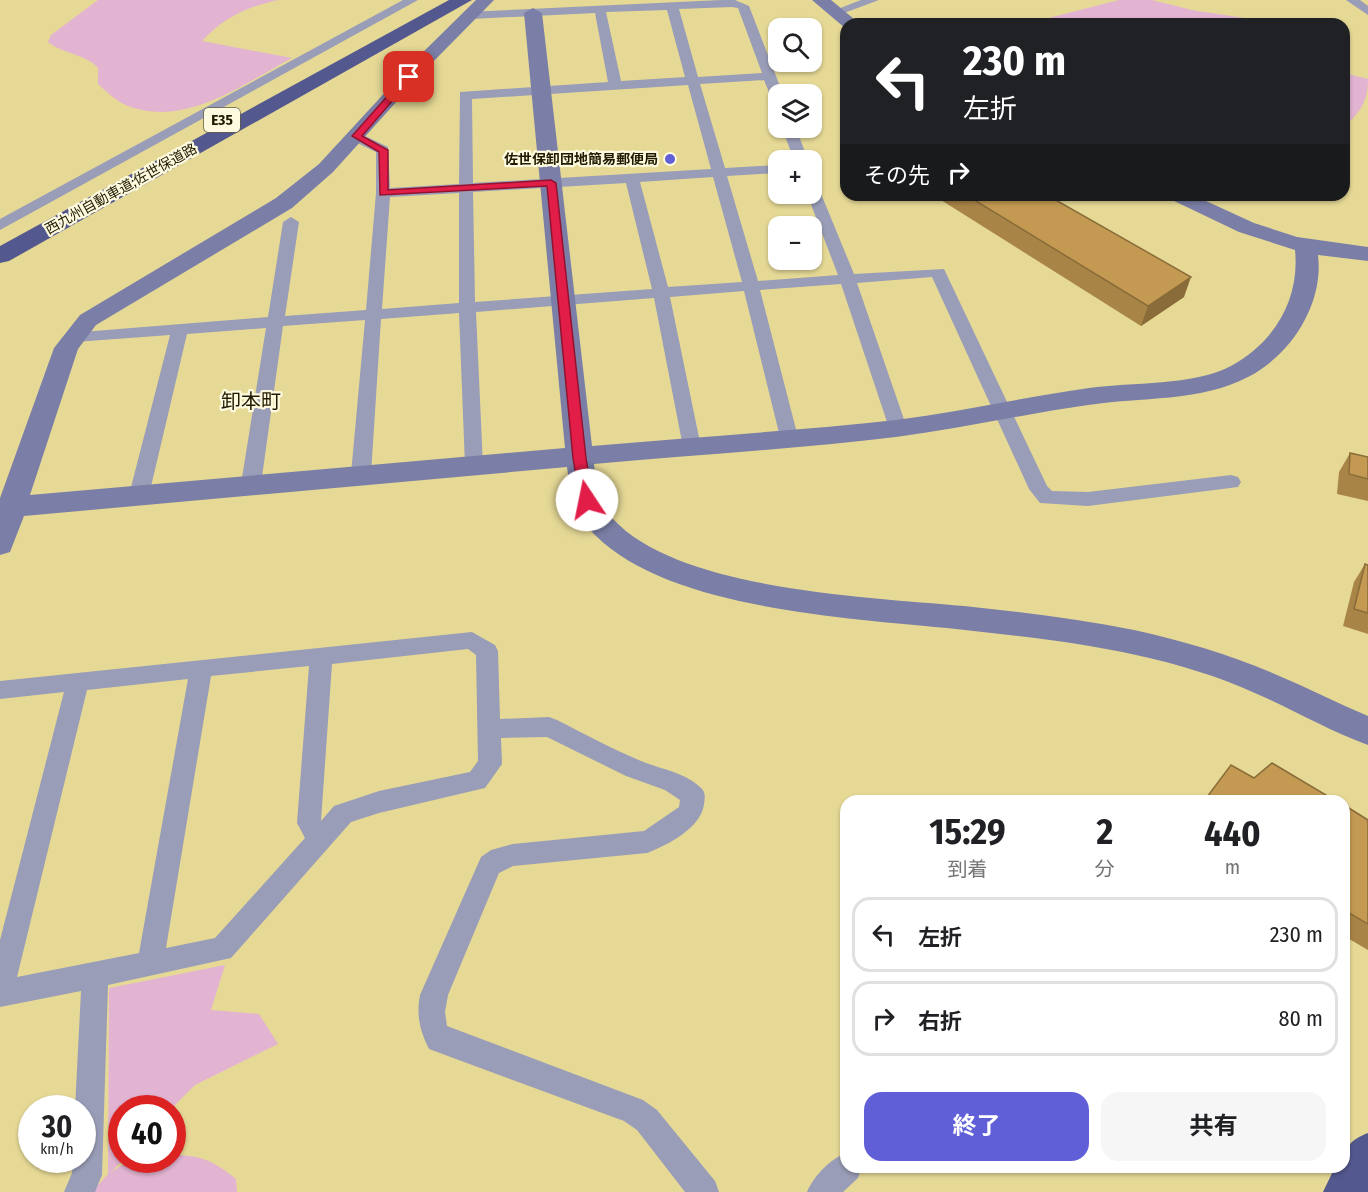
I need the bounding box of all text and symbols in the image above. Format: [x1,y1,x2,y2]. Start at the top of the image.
map controls [768,18,822,270]
button: search [768,18,822,72]
text: 230 m [963,36,1066,86]
icon: left [864,42,942,120]
pin [383,51,434,102]
icon: arrive [392,60,425,93]
button: layers [768,84,822,138]
text: 左折 [963,93,1017,125]
road number: E35 [204,108,240,132]
street label: 西九州自動車道;佐世保道路 [42,140,200,238]
button: + [768,150,822,204]
place label: 佐世保卸団地簡易郵便局 [504,151,658,168]
marker: 佐世保卸団地簡易郵便局 [663,152,677,166]
icon: right [942,156,975,189]
text: その先 [864,162,930,189]
button: − [768,216,822,270]
district label: 卸本町 [221,389,281,413]
position arrow [555,468,619,532]
text: 15:29 [929,810,1006,854]
text: 2 [1096,810,1113,854]
text: 440 [1204,812,1261,856]
text: m [1225,855,1240,879]
text: 到着 [947,857,987,881]
text: 分 [1095,857,1115,881]
icon: left [867,918,900,951]
text: 230 m [1270,921,1323,948]
text: 左折 [918,924,962,951]
icon: right [867,1002,900,1035]
text: 80 m [1278,1005,1323,1032]
text: 右折 [918,1008,962,1035]
button: 終了 [864,1092,1089,1161]
button: 共有 [1101,1092,1326,1161]
speed limit sign: 40 [108,1095,186,1173]
text: 30 [42,1109,72,1145]
text: km/h [40,1140,74,1158]

